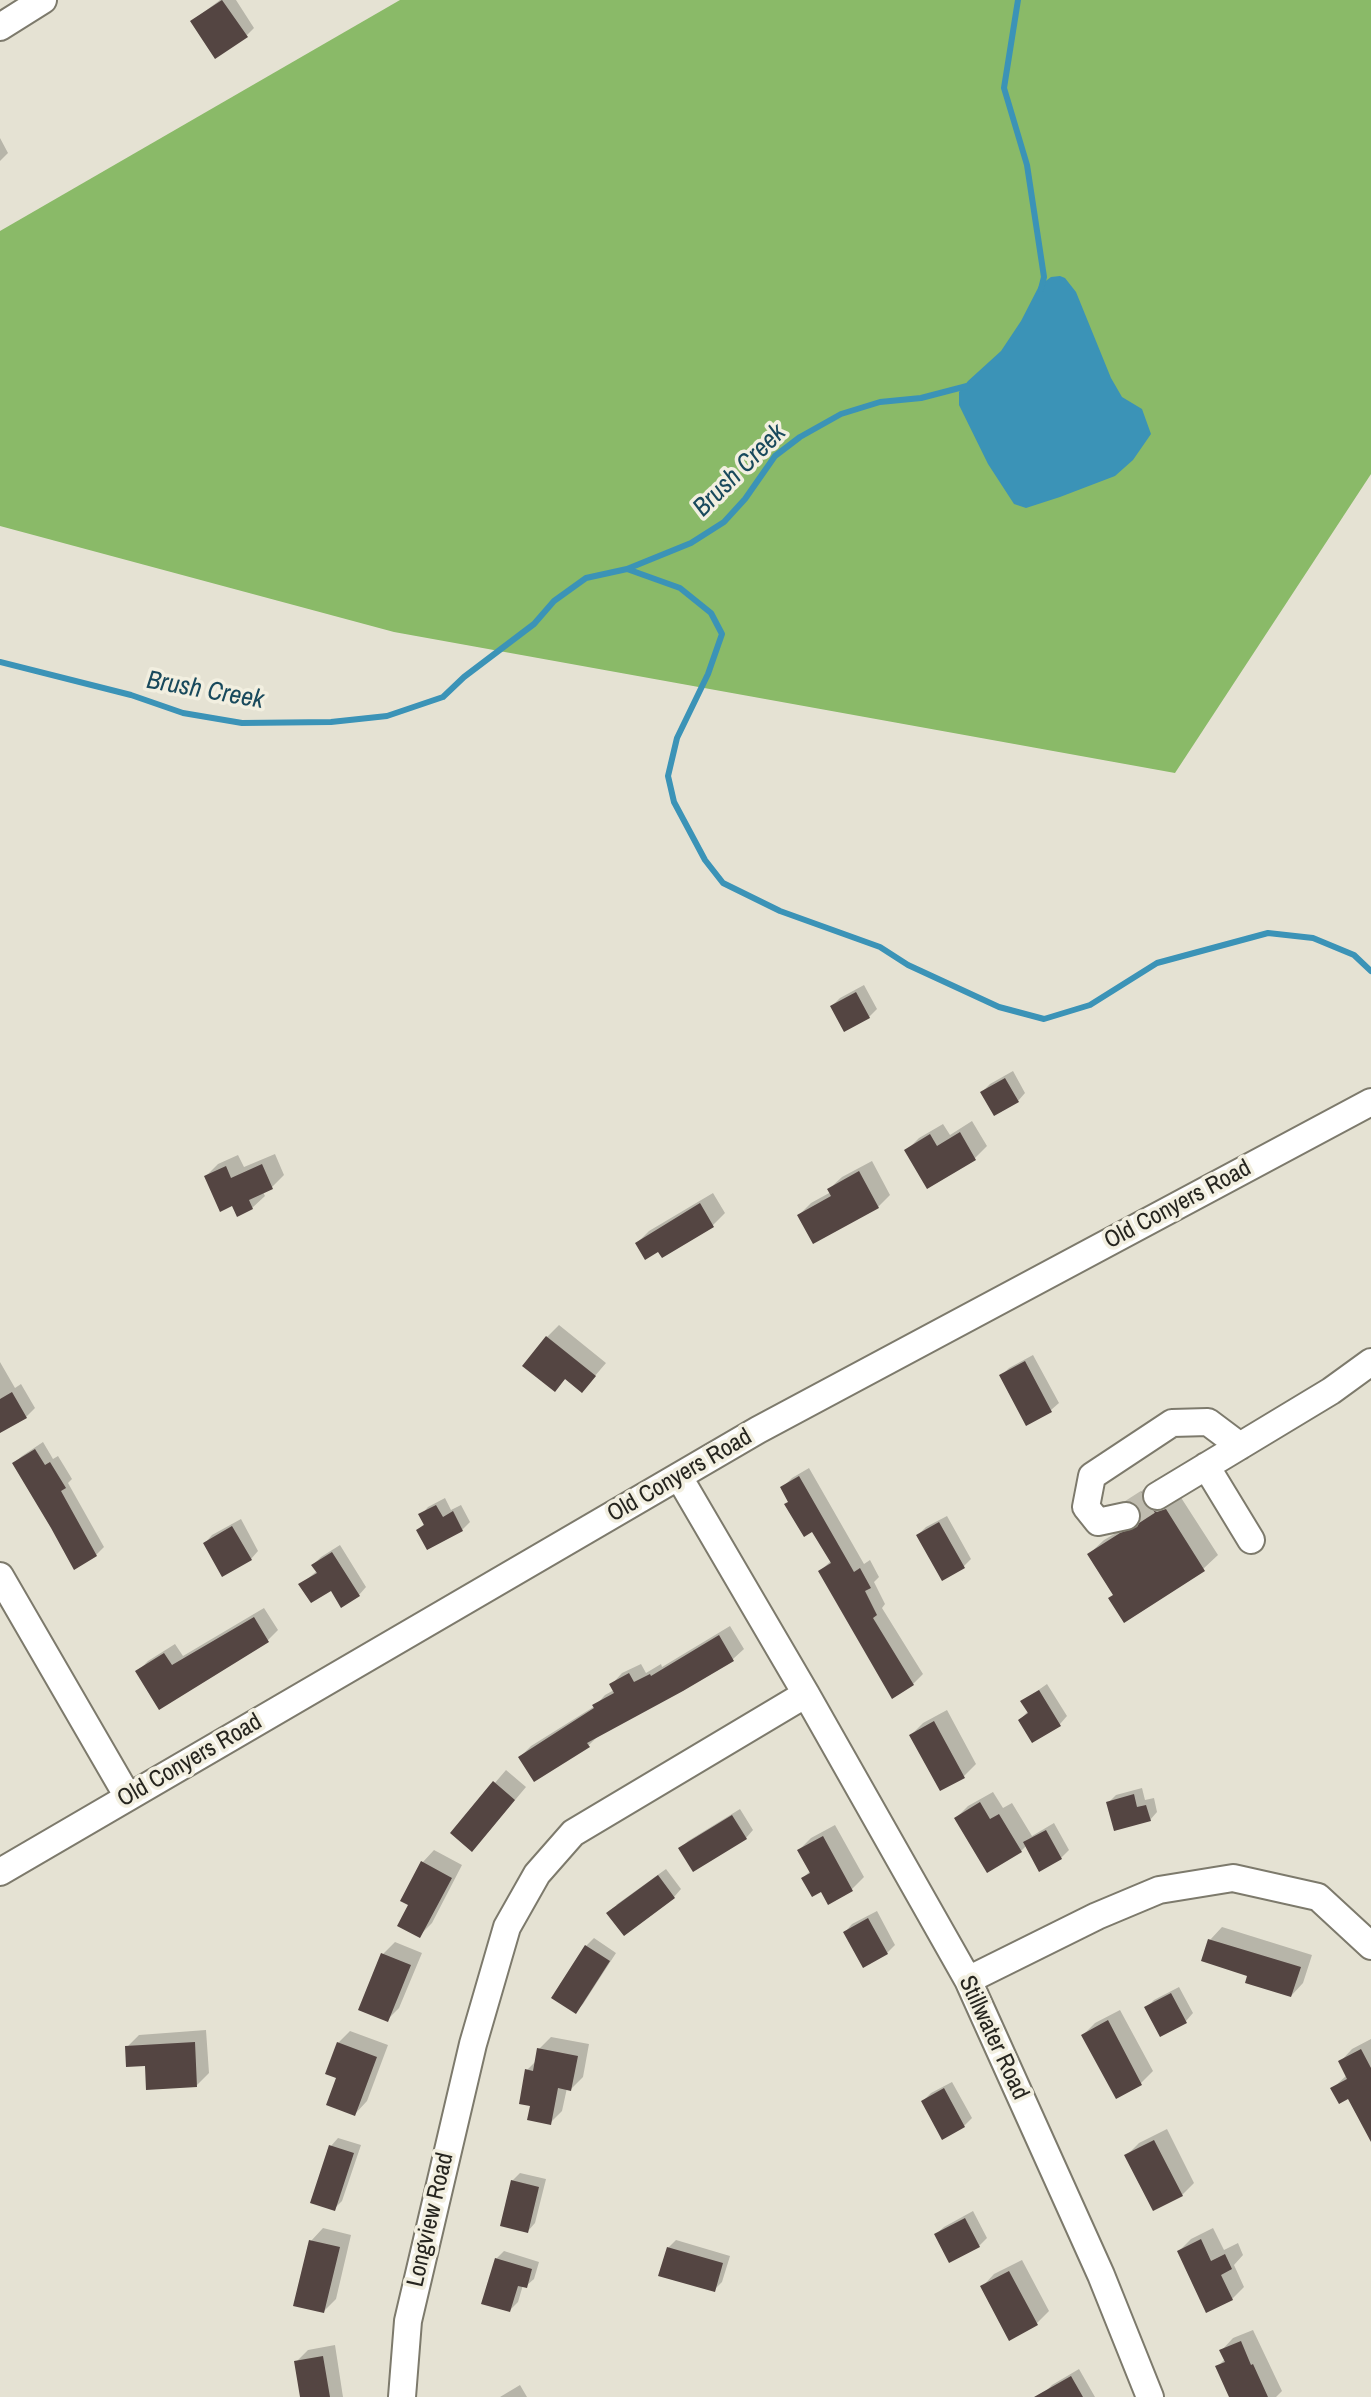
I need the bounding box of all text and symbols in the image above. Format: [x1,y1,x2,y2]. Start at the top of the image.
water label: Brush Creek [687,418,793,524]
water label: Brush Creek [144,665,266,717]
street label: Old Conyers Road [1100,1154,1256,1256]
street label: Old Conyers Road [603,1423,757,1529]
street label: Old Conyers Road [113,1708,267,1814]
street label: Stillwater Road [952,1971,1034,2105]
street label: Longview Road [402,2150,460,2290]

